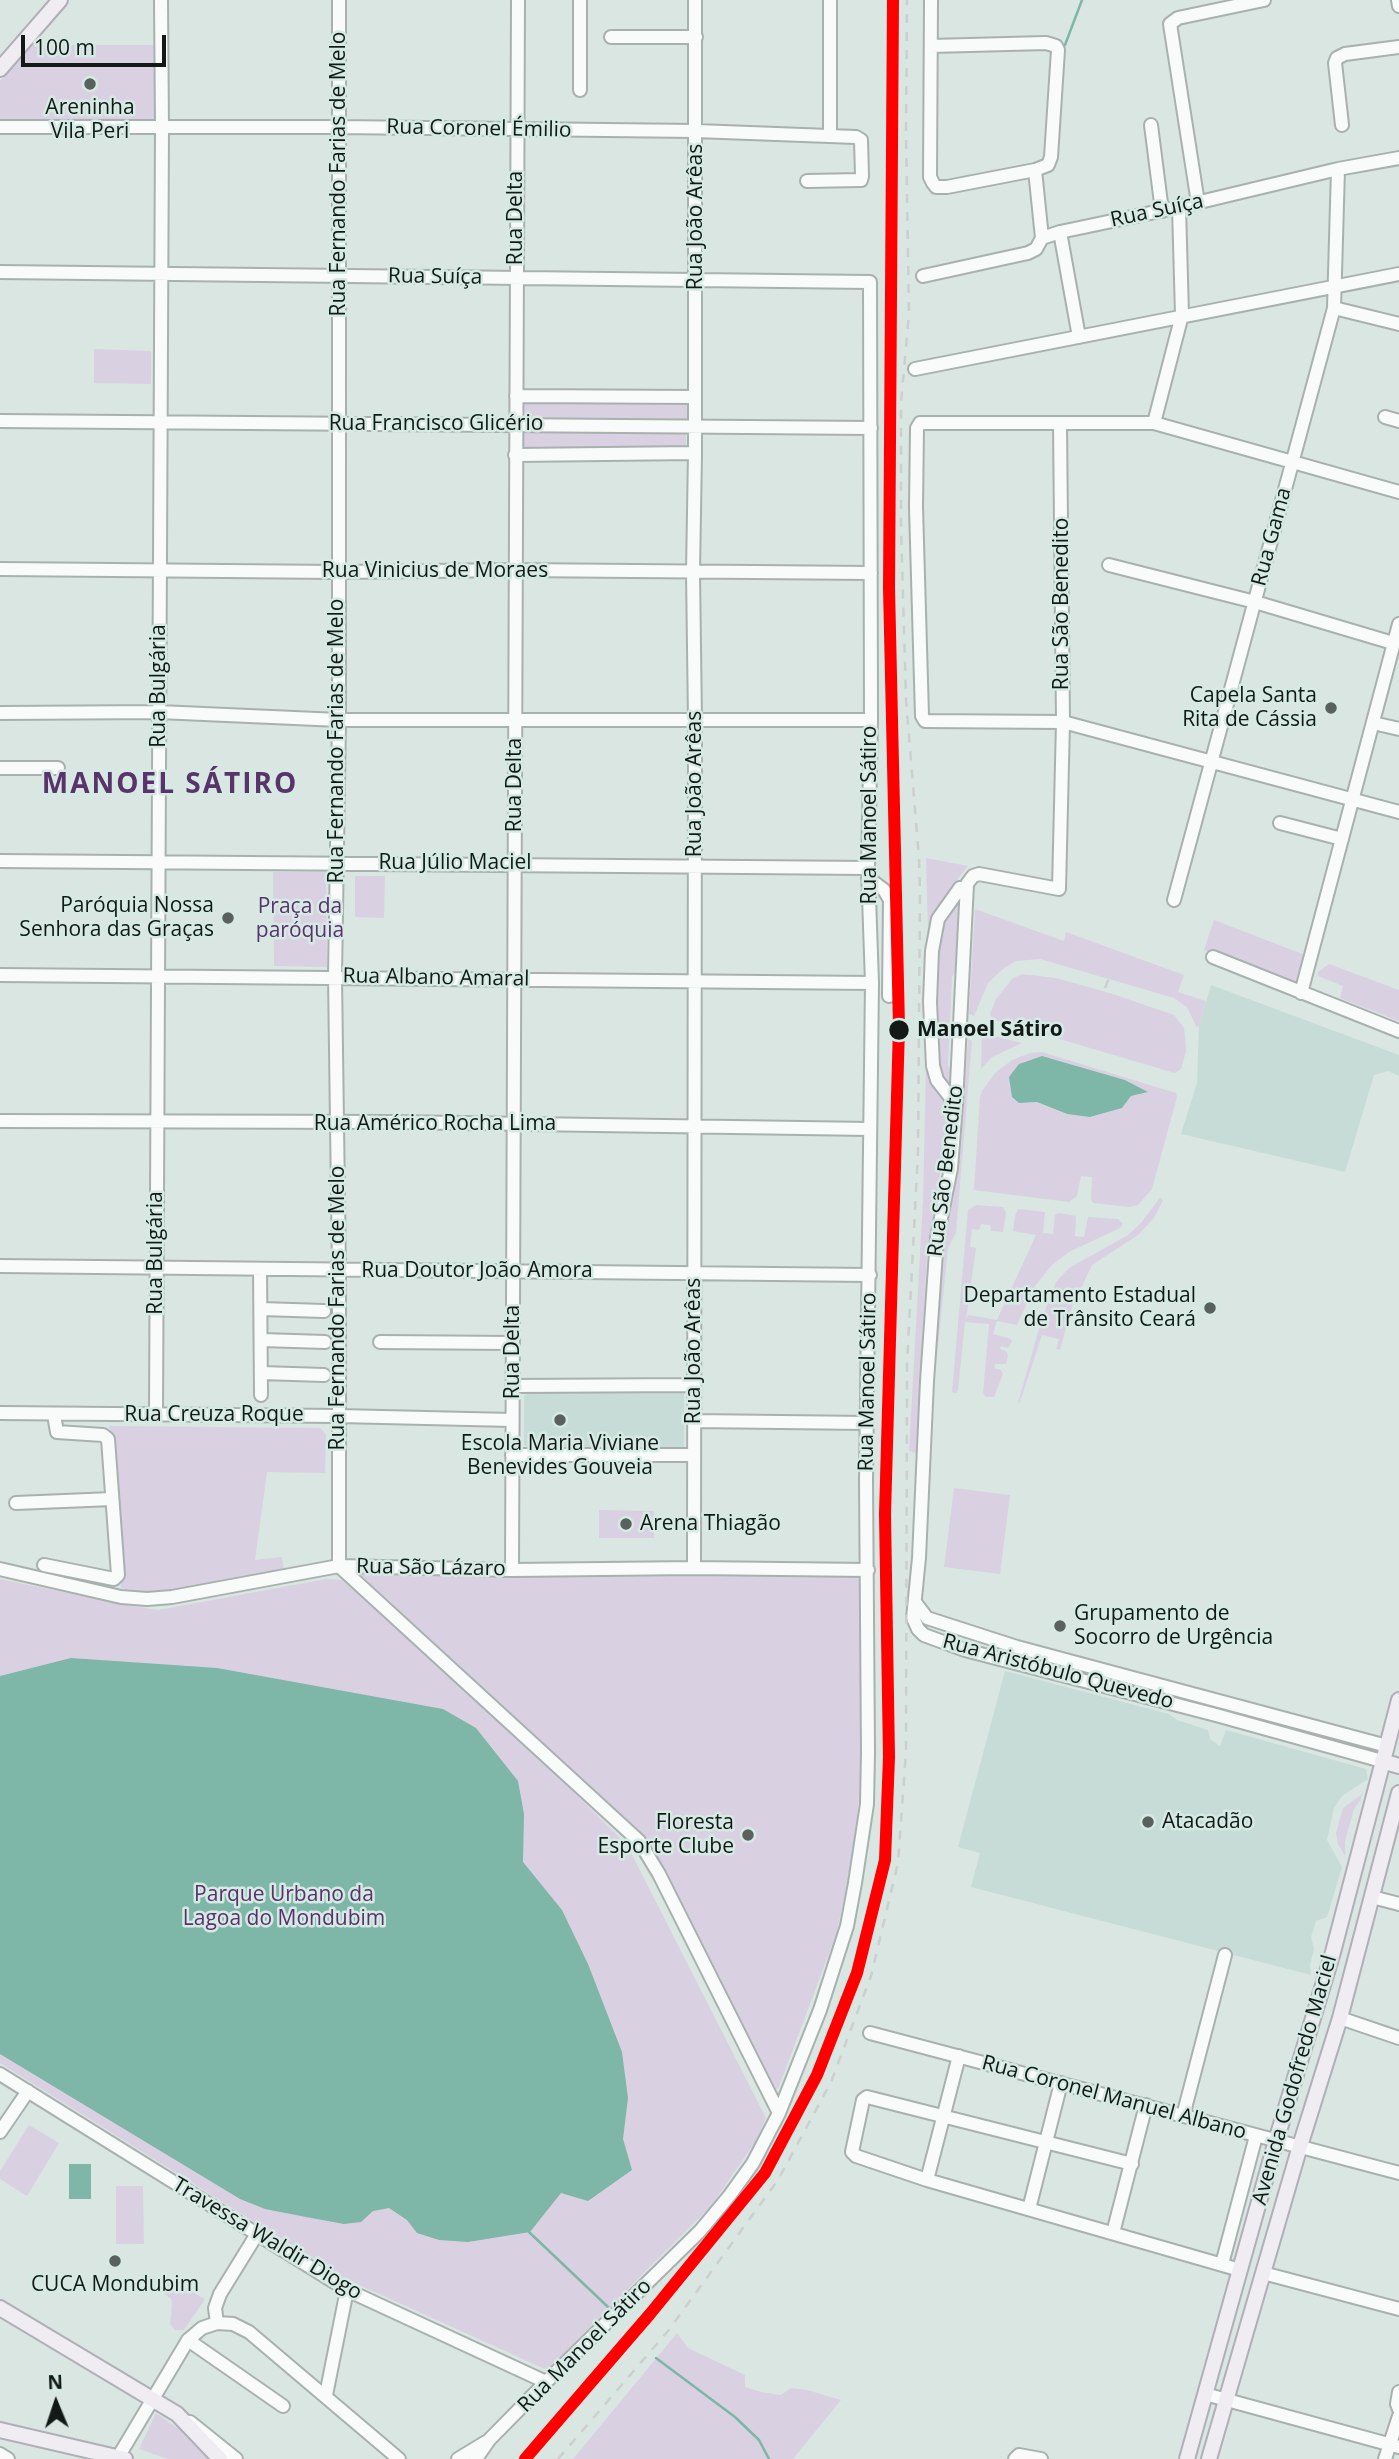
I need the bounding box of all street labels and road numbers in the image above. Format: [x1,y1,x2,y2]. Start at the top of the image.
street label: Rua Fernando Farias de Melo [326,32,352,316]
street label: Rua Coronel Émilio [386,115,572,143]
street label: Rua João Arêas [683,144,709,290]
street label: Rua Delta [503,171,529,265]
street label: Rua Suíça [1108,189,1206,233]
street label: Rua Suíça [388,264,482,290]
street label: Rua Francisco Glicério [329,411,543,437]
street label: Rua Gama [1247,485,1297,589]
street label: Rua São Benedito [1049,518,1075,690]
street label: Rua Vinicius de Moraes [322,558,548,584]
street label: Rua Fernando Farias de Melo [324,599,350,883]
street label: Rua Bulgária [146,624,172,748]
street label: Rua João Arêas [682,711,708,857]
street label: Rua Manoel Sátiro [857,726,883,904]
street label: Rua Delta [502,738,528,832]
street label: Rua Júlio Maciel [378,850,532,876]
street label: Rua Albano Amaral [342,964,530,992]
street label: Rua São Benedito [923,1084,969,1258]
street label: Rua Américo Rocha Lima [314,1111,556,1137]
street label: Rua Fernando Farias de Melo [325,1166,351,1450]
street label: Rua Bulgária [143,1191,169,1315]
street label: Rua Doutor João Amora [361,1258,593,1284]
street label: Rua João Arêas [681,1278,707,1424]
street label: Rua Manoel Sátiro [854,1292,882,1472]
street label: Rua Delta [500,1305,526,1399]
street label: Rua Creuza Roque [124,1402,304,1428]
street label: Rua São Lázaro [356,1554,506,1582]
street label: Rua Aristóbulo Quevedo [940,1629,1176,1715]
street label: Avenida Godofredo Maciel [1247,1952,1343,2208]
street label: Rua Coronel Manuel Albano [979,2051,1249,2145]
street label: Travessa Waldir Diogo [168,2172,366,2306]
street label: Rua Manoel Sátiro [513,2274,657,2418]

